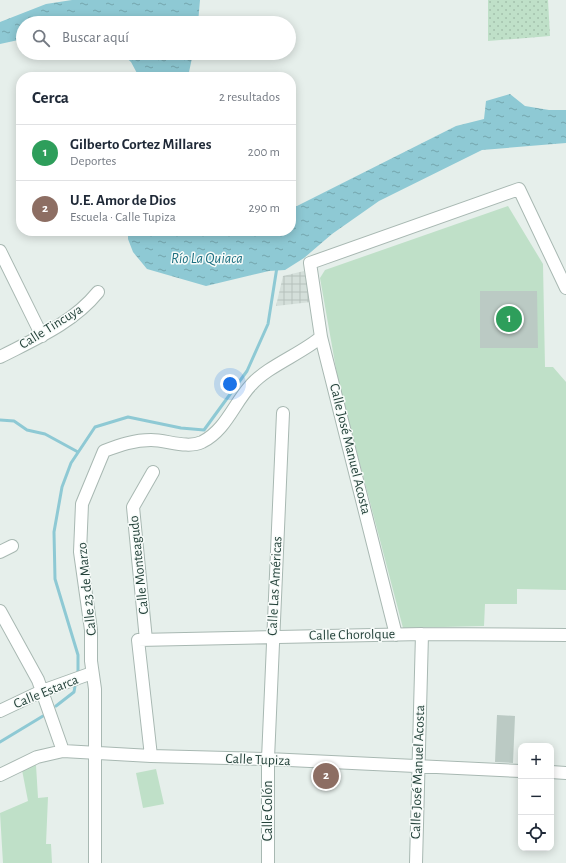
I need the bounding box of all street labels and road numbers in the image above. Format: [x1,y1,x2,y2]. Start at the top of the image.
street label: Calle Tincuya [17,302,85,352]
street label: Calle José Manuel Acosta [327,382,373,516]
street label: Calle Monteagudo [127,515,151,615]
street label: Calle Las Américas [265,536,285,636]
street label: Calle 23 de Marzo [75,541,99,637]
street label: Calle Chorolque [309,627,395,643]
street label: Calle Estarca [12,673,81,711]
street label: Calle José Manuel Acosta [409,704,427,839]
street label: Calle Tupiza [225,752,291,768]
street label: Calle Colón [261,781,275,841]

